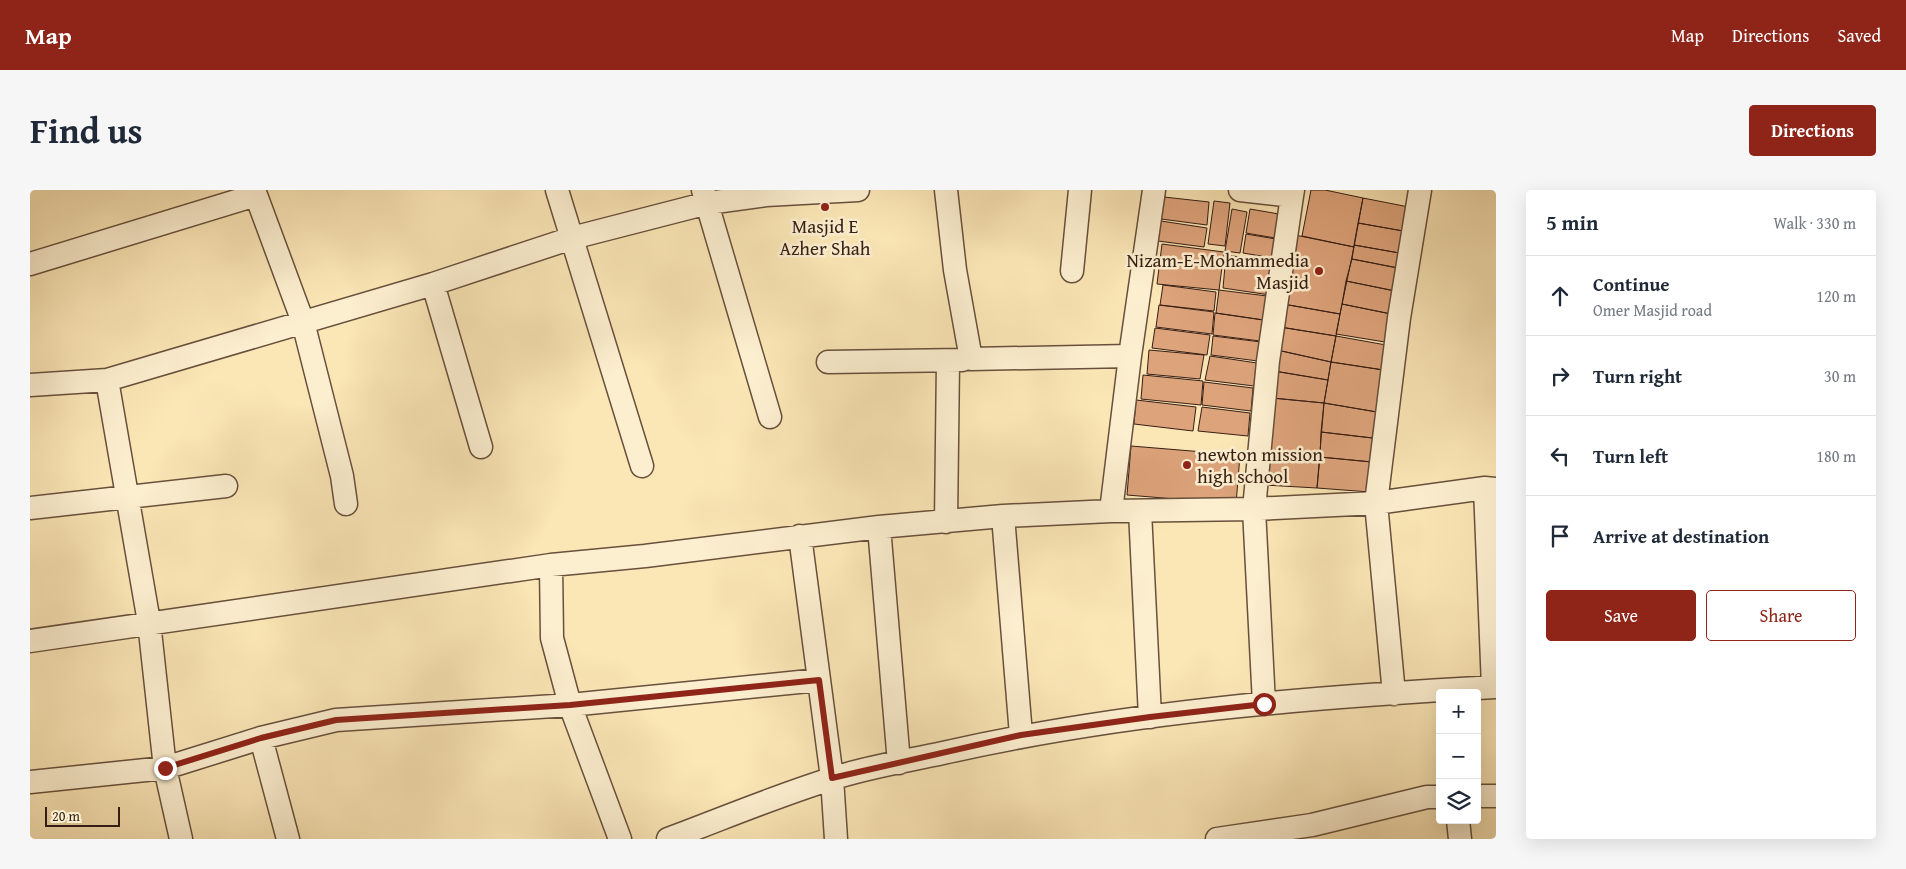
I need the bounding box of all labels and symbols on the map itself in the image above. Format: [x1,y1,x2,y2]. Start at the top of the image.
marker: Masjid E Azher Shah [819,201,831,213]
place label: Masjid E Azher Shah [779,212,871,262]
place label: Nizam-E-Mohammedia Masjid [1126,246,1310,296]
marker: Nizam-E-Mohammedia Masjid [1313,265,1325,277]
place label: newton mission high school [1197,440,1323,490]
marker: newton mission high school [1181,459,1193,471]
route start [1253,693,1276,716]
route end [154,757,177,780]
scale bar [45,804,120,827]

